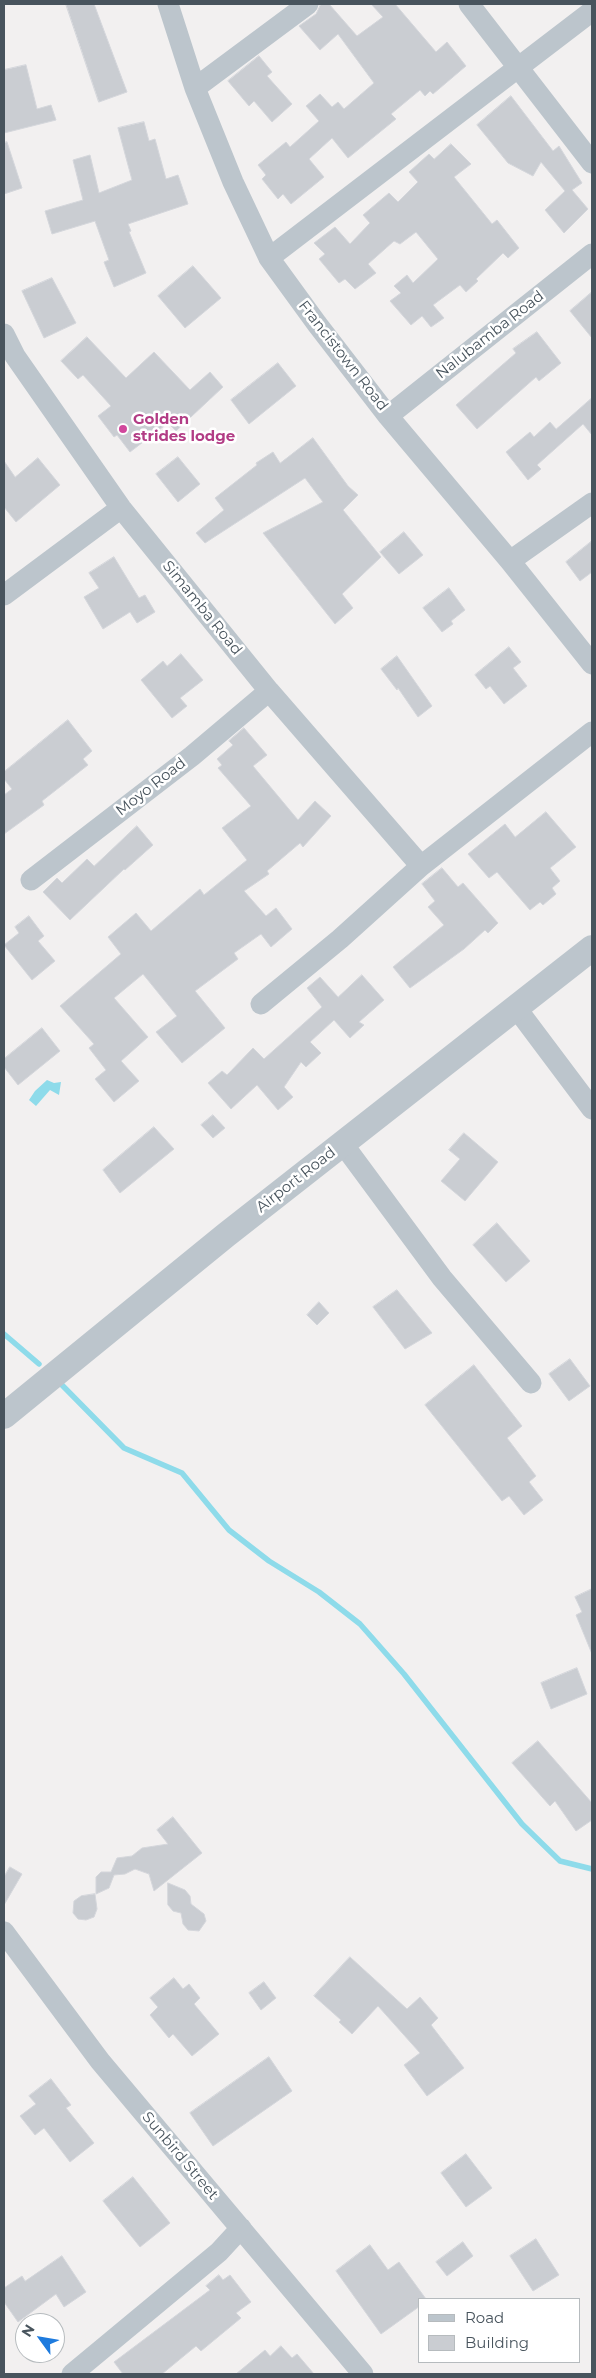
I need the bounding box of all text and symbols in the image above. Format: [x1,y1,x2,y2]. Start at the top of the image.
street label: Nalubamba Road [432,287,548,383]
street label: Francistown Road [294,297,392,415]
place label: Golden strides lodge [133,411,235,446]
marker: Golden strides lodge [117,423,129,435]
street label: Simamba Road [158,557,246,659]
street label: Moyo Road [112,754,190,820]
street label: Airport Road [253,1143,339,1217]
street label: Sunbird Street [138,2108,222,2204]
legend [418,2298,581,2363]
text: Road [465,2308,504,2327]
north arrow [15,2313,65,2363]
text: N [17,2321,39,2340]
text: Building [465,2333,529,2352]

